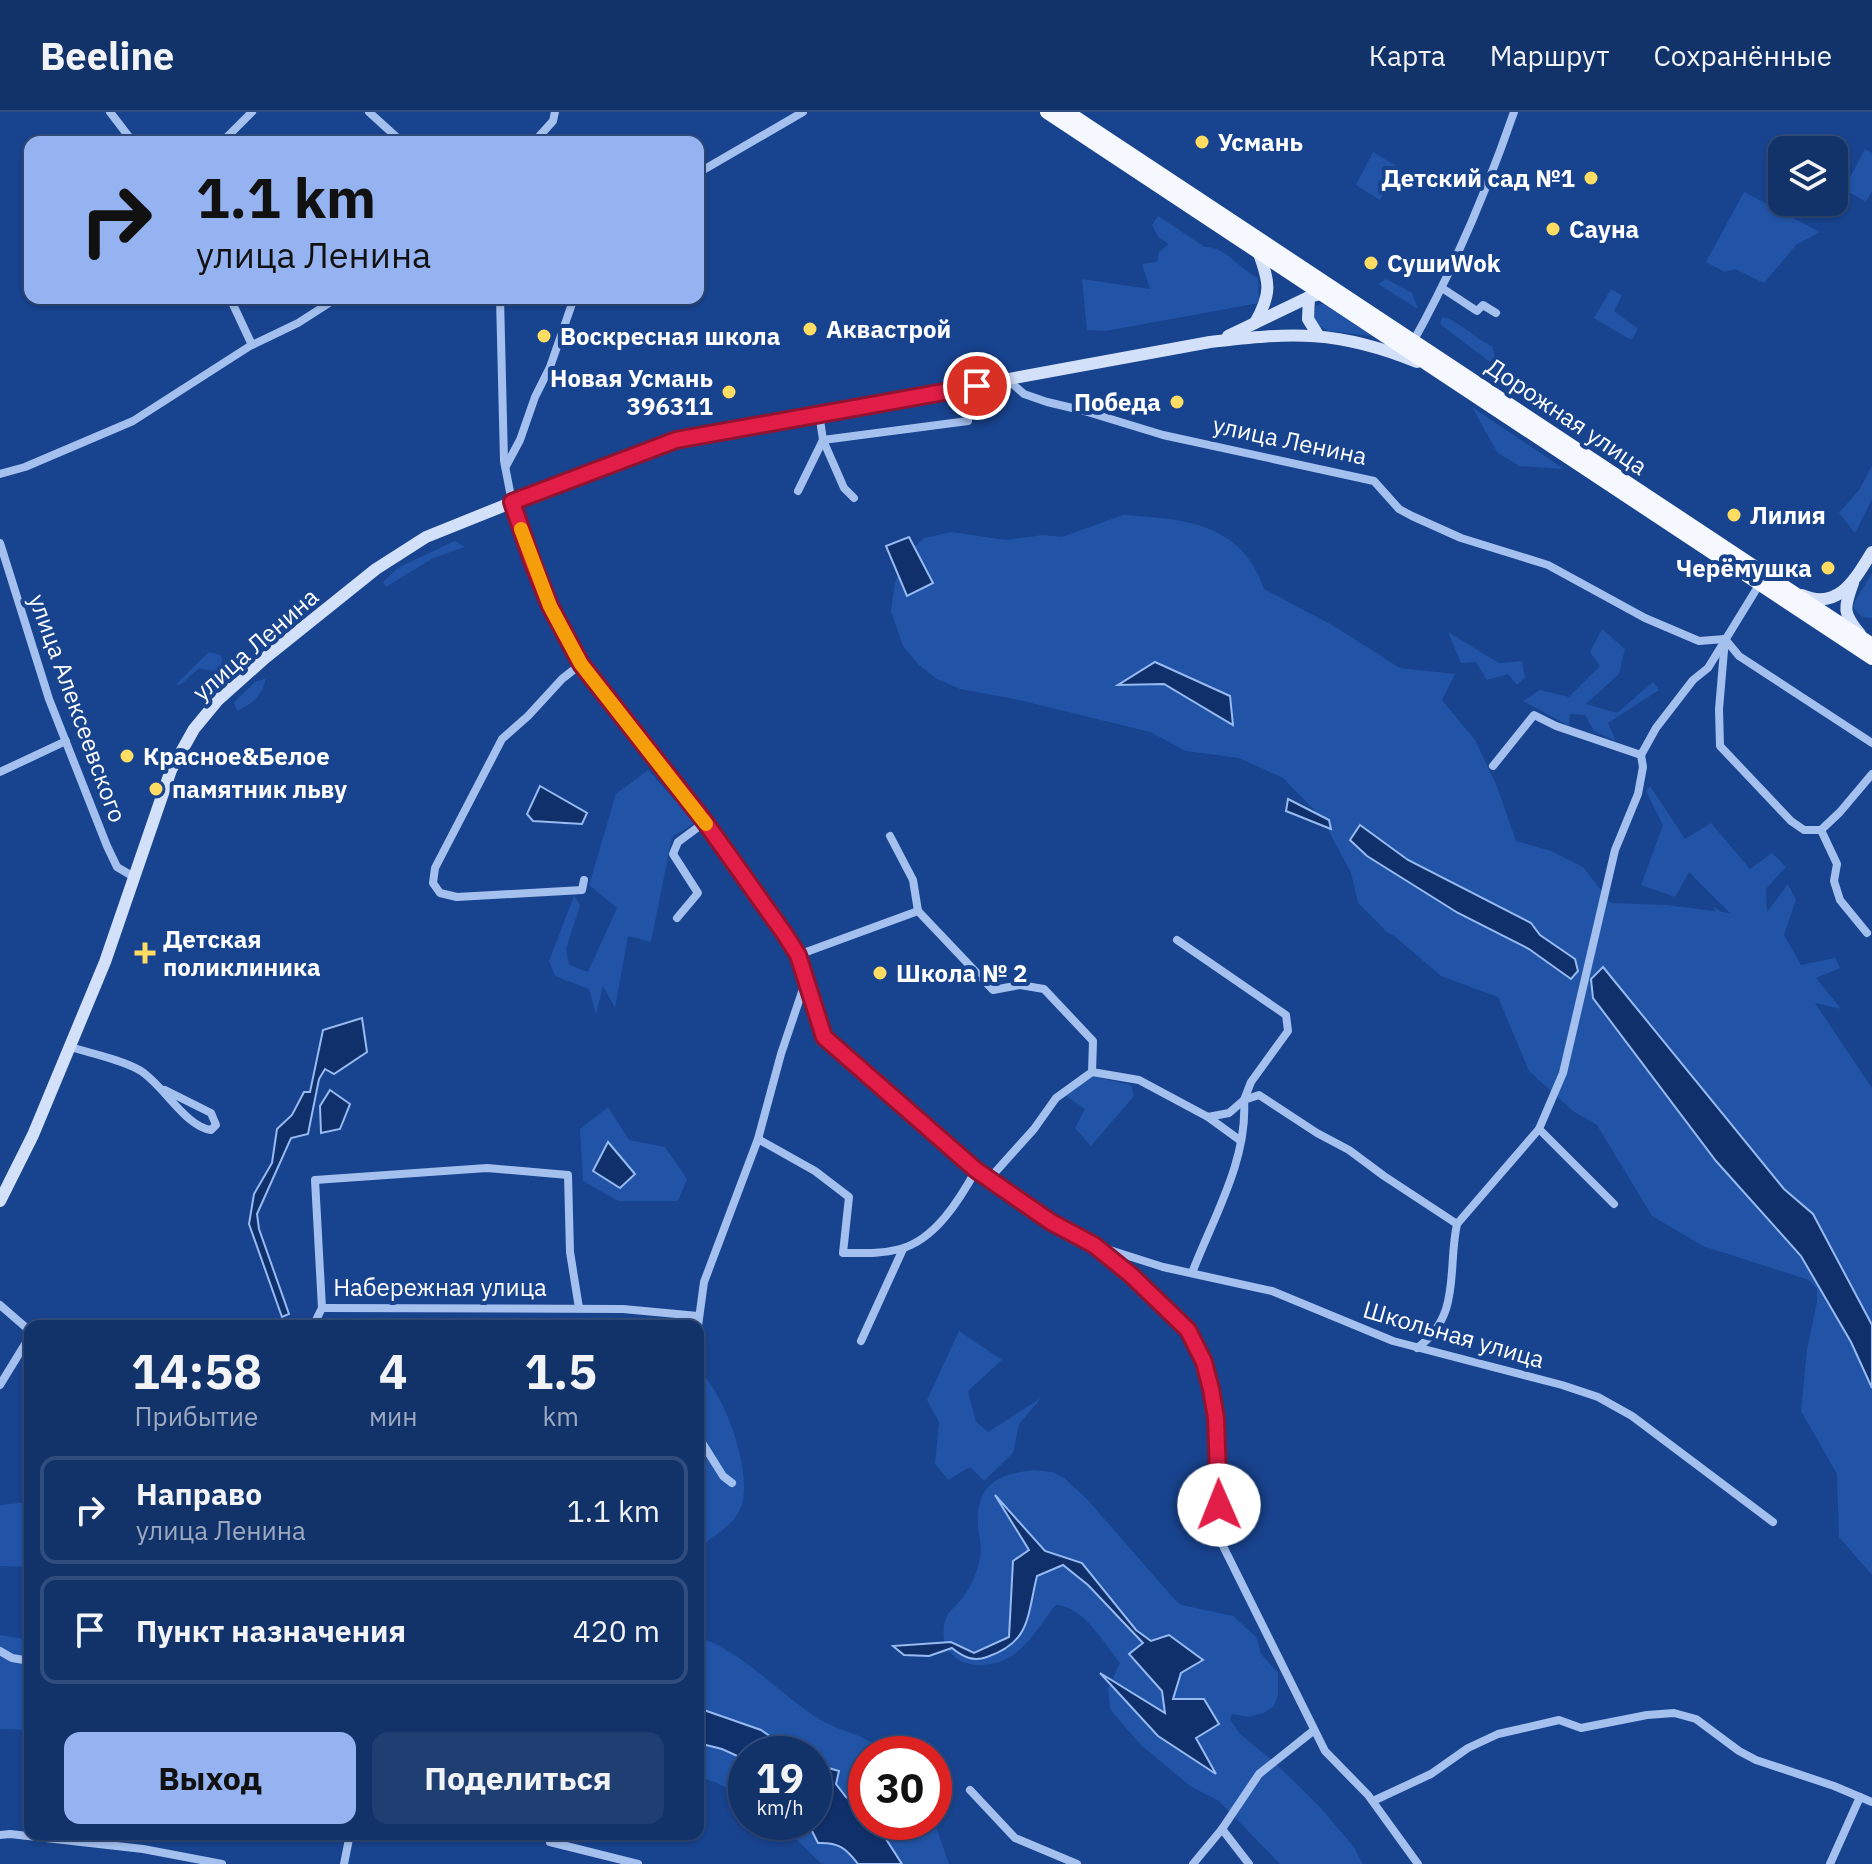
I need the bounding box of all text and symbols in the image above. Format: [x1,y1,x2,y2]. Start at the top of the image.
text: Beeline [40,31,174,80]
text: Карта [1369,37,1446,74]
text: Маршрут [1490,37,1609,74]
text: Сохранённые [1653,37,1832,74]
place label: Усмань [1218,126,1303,158]
marker: Усмань [1193,133,1211,151]
map controls [1768,136,1848,216]
button: layers [1768,136,1848,216]
text: 1.1 km [196,161,376,233]
place label: Детский сад №1 [1382,162,1575,194]
icon: right [64,168,168,272]
marker: Детский сад №1 [1582,169,1600,187]
place label: Сауна [1569,213,1639,245]
marker: Сауна [1544,220,1562,238]
text: улица Ленина [196,231,431,278]
place label: CушиWok [1387,247,1501,279]
marker: CушиWok [1362,254,1380,272]
place label: Аквастрой [826,313,951,345]
place label: Воскресная школа [560,320,780,352]
marker: Аквастрой [801,320,819,338]
marker: Воскресная школа [535,327,553,345]
street label: Дорожная улица [1480,350,1654,482]
pin [943,352,1011,420]
place label: Новая Усмань 396311 [550,362,713,422]
icon: arrive [955,364,999,408]
marker: Новая Усмань 396311 [720,383,738,401]
place label: Победа [1074,386,1161,418]
marker: Победа [1168,393,1186,411]
street label: улица Ленина [1210,408,1370,472]
place label: Лилия [1750,499,1826,531]
marker: Лилия [1725,506,1743,524]
place label: Черёмушка [1676,552,1812,584]
marker: Черёмушка [1819,559,1837,577]
street label: улица Ленина [185,580,325,708]
street label: улица Алексеевского [22,589,134,827]
place label: Красное&Белое [143,740,330,772]
marker: Красное&Белое [118,747,136,765]
place label: памятник льву [172,773,347,805]
marker: памятник льву [147,780,165,798]
place label: Детская поликлиника [163,923,321,983]
marker: Детская поликлиника [134,942,156,964]
place label: Школа № 2 [896,957,1027,989]
marker: Школа № 2 [871,964,889,982]
street label: Набережная улица [333,1271,547,1303]
street label: Школьная улица [1360,1293,1548,1375]
text: 14:58 [131,1340,262,1402]
text: 4 [379,1340,408,1402]
text: 1.5 [525,1340,597,1402]
text: Прибытие [135,1399,258,1433]
text: мин [369,1399,418,1433]
text: km [543,1399,579,1433]
position arrow [1177,1463,1261,1547]
text: Направо [136,1474,262,1513]
icon: right [68,1488,112,1532]
text: 1.1 km [567,1491,660,1530]
text: улица Ленина [136,1513,306,1547]
icon: arrive [68,1608,112,1652]
text: Пункт назначения [136,1611,406,1650]
text: 420 m [573,1611,660,1650]
button: Выход [64,1732,356,1824]
button: Поделиться [372,1732,664,1824]
speed limit sign: 30 [848,1736,952,1840]
text: 19 [756,1752,804,1804]
text: km/h [756,1794,804,1821]

